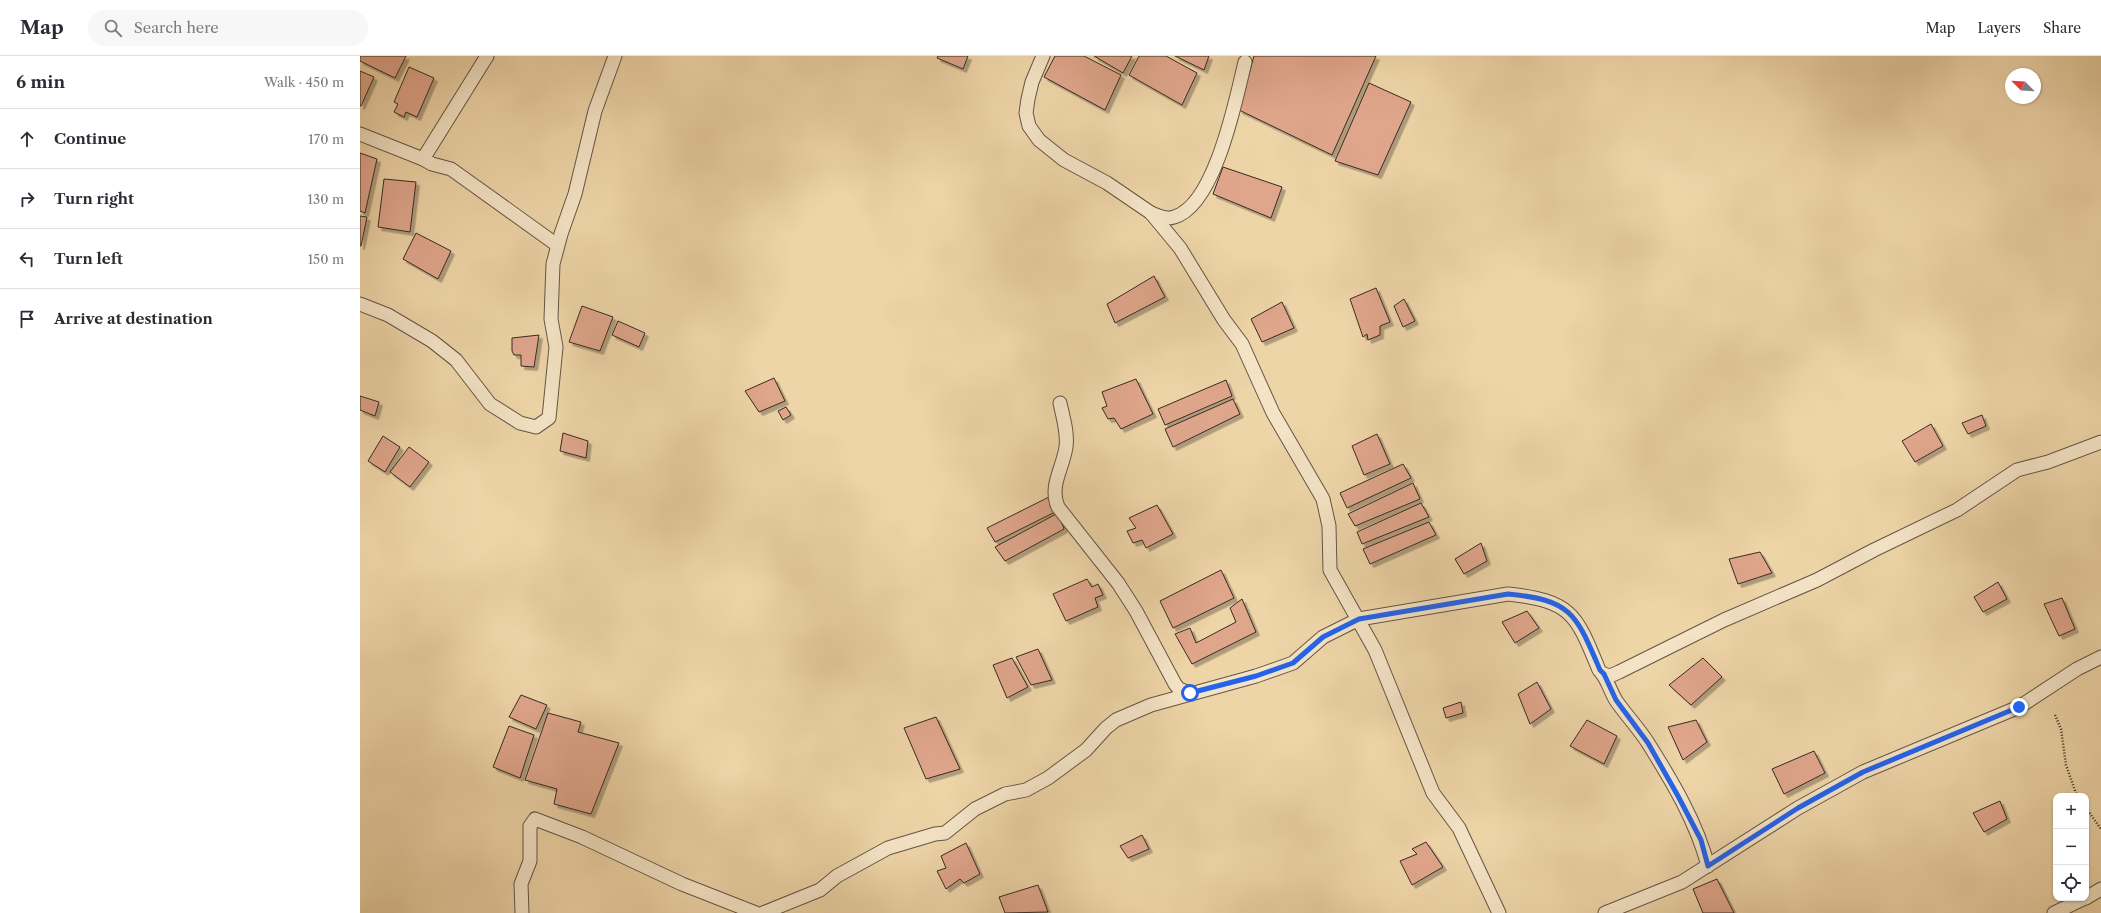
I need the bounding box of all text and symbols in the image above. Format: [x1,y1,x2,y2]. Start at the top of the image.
search box [88,10,368,46]
text: Map [20,16,64,39]
icon: search [102,17,124,39]
text: Search here [134,18,219,37]
text: Map [1925,19,1955,37]
text: Layers [1977,19,2021,37]
text: Share [2043,19,2081,37]
north arrow [2005,68,2041,104]
text: 6 min [16,72,65,92]
text: Walk · 450 m [264,74,344,90]
icon: ahead [16,128,38,150]
text: Continue [54,129,126,148]
text: 170 m [308,131,344,147]
icon: right [16,188,38,210]
text: Turn right [54,189,134,208]
text: 130 m [308,191,344,207]
icon: left [16,248,38,270]
text: Turn left [54,249,123,268]
text: 150 m [308,251,344,267]
icon: arrive [16,308,38,330]
text: Arrive at destination [54,309,213,328]
route start [1181,684,1199,702]
route end [2010,698,2028,716]
map controls [2053,793,2089,901]
button: + [2053,793,2089,829]
button: − [2053,829,2089,865]
button: locate [2053,865,2089,901]

